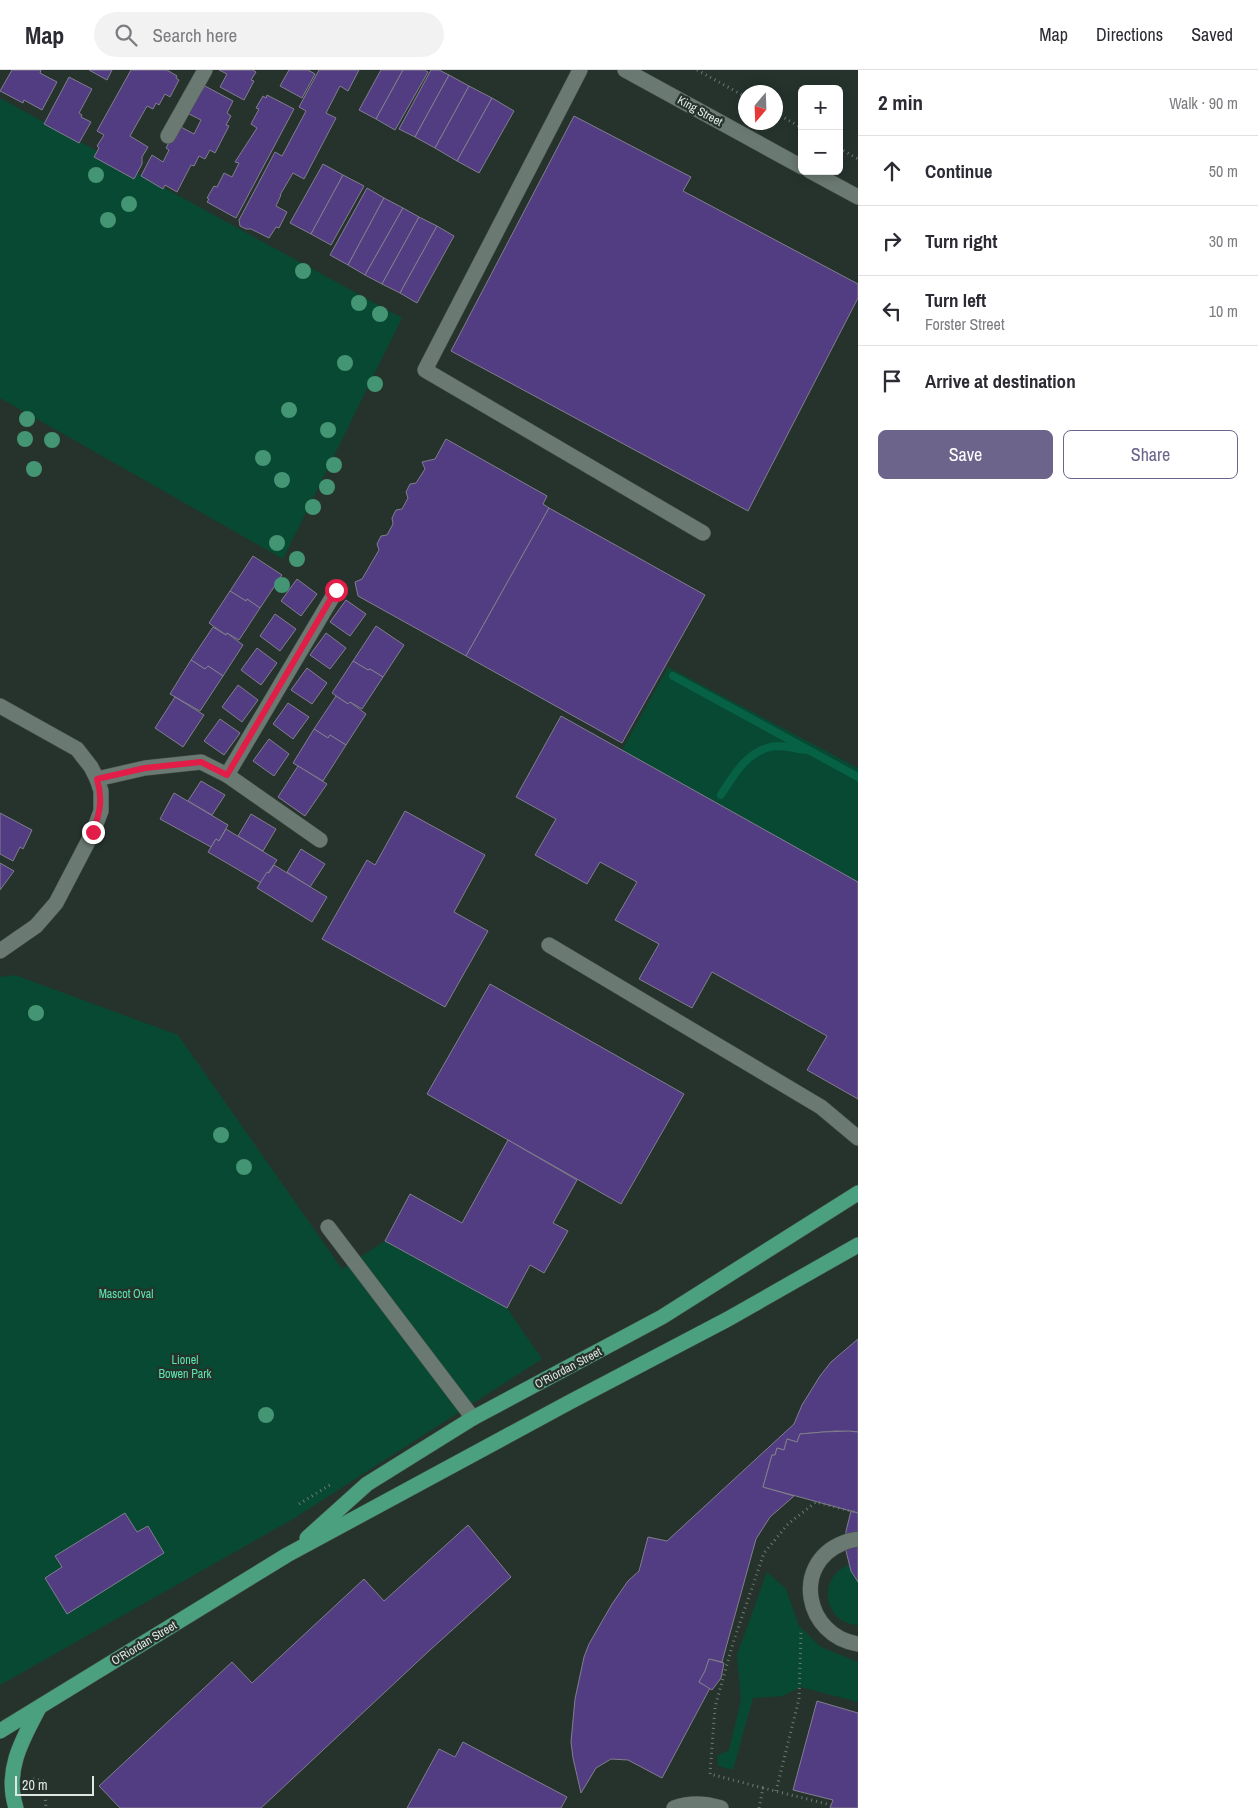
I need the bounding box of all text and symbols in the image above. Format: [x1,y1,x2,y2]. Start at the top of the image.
search box [94,12,444,57]
text: Map [25,19,64,51]
icon: search [112,21,140,49]
text: Search here [152,22,237,48]
text: Map [1039,22,1068,47]
text: Directions [1096,22,1163,47]
text: Saved [1191,22,1233,47]
north arrow [738,85,783,130]
map controls [798,85,843,175]
button: + [798,85,843,130]
text: 2 min [878,88,923,117]
street label: King Street [675,92,726,130]
text: Walk · 90 m [1169,92,1238,114]
button: − [798,130,843,175]
icon: ahead [878,157,906,185]
text: Continue [925,158,993,184]
text: 50 m [1209,160,1238,182]
icon: right [878,227,906,255]
text: Turn right [925,228,997,254]
text: 30 m [1209,230,1238,252]
text: Turn left [925,287,986,313]
icon: left [878,297,906,325]
text: 10 m [1209,300,1238,322]
text: Forster Street [925,313,1005,335]
icon: arrive [878,367,906,395]
text: Arrive at destination [925,368,1076,394]
button: Save [878,430,1053,479]
button: Share [1063,430,1238,479]
route start [325,579,348,602]
route end [82,821,105,844]
park label: Mascot Oval [99,1286,153,1302]
street label: O'Riordan Street [532,1344,604,1392]
park label: Lionel Bowen Park [158,1352,212,1382]
street label: O'Riordan Street [108,1617,180,1669]
scale bar [15,1773,94,1796]
text: 20 m [22,1776,48,1794]

